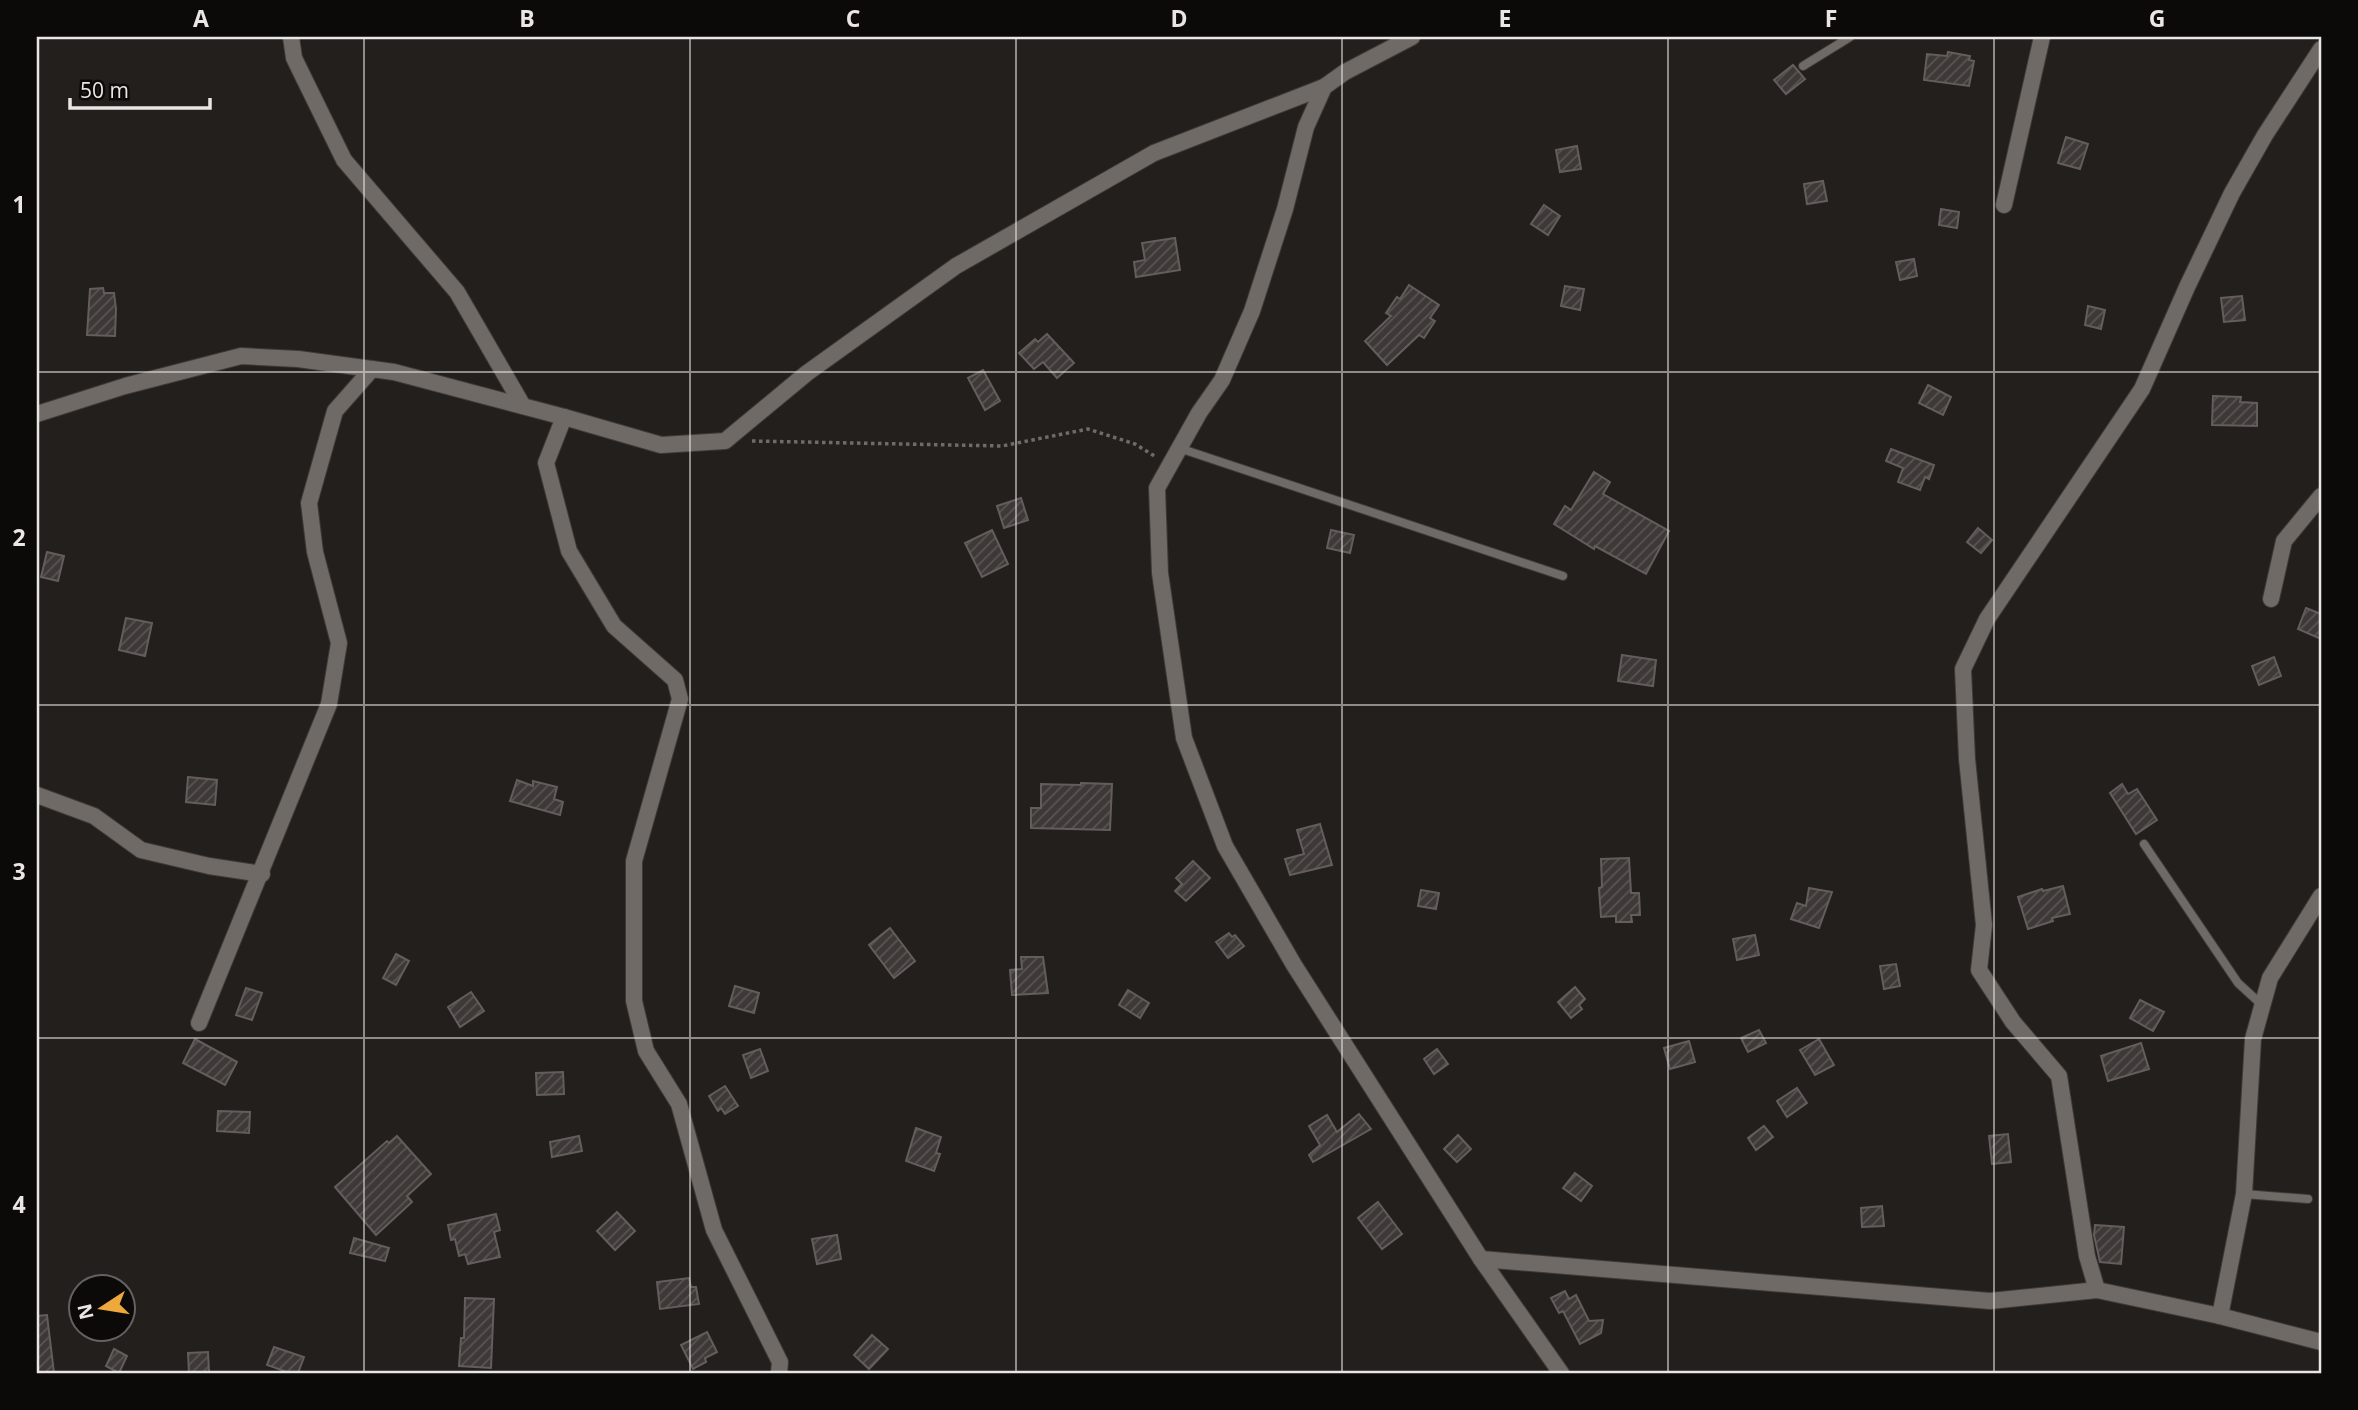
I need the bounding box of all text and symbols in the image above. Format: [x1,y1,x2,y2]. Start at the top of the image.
text: A [193,2,209,34]
text: B [519,2,535,34]
text: C [846,2,860,34]
text: D [1170,2,1188,34]
text: E [1499,2,1511,34]
text: F [1825,2,1837,34]
text: G [2149,2,2165,34]
scale bar [70,66,210,110]
text: 50 m [80,76,129,104]
text: 1 [12,188,26,220]
text: 2 [12,521,26,553]
text: 3 [12,855,26,887]
text: 4 [12,1188,26,1220]
north arrow [66,1274,136,1344]
text: N [71,1301,100,1322]

